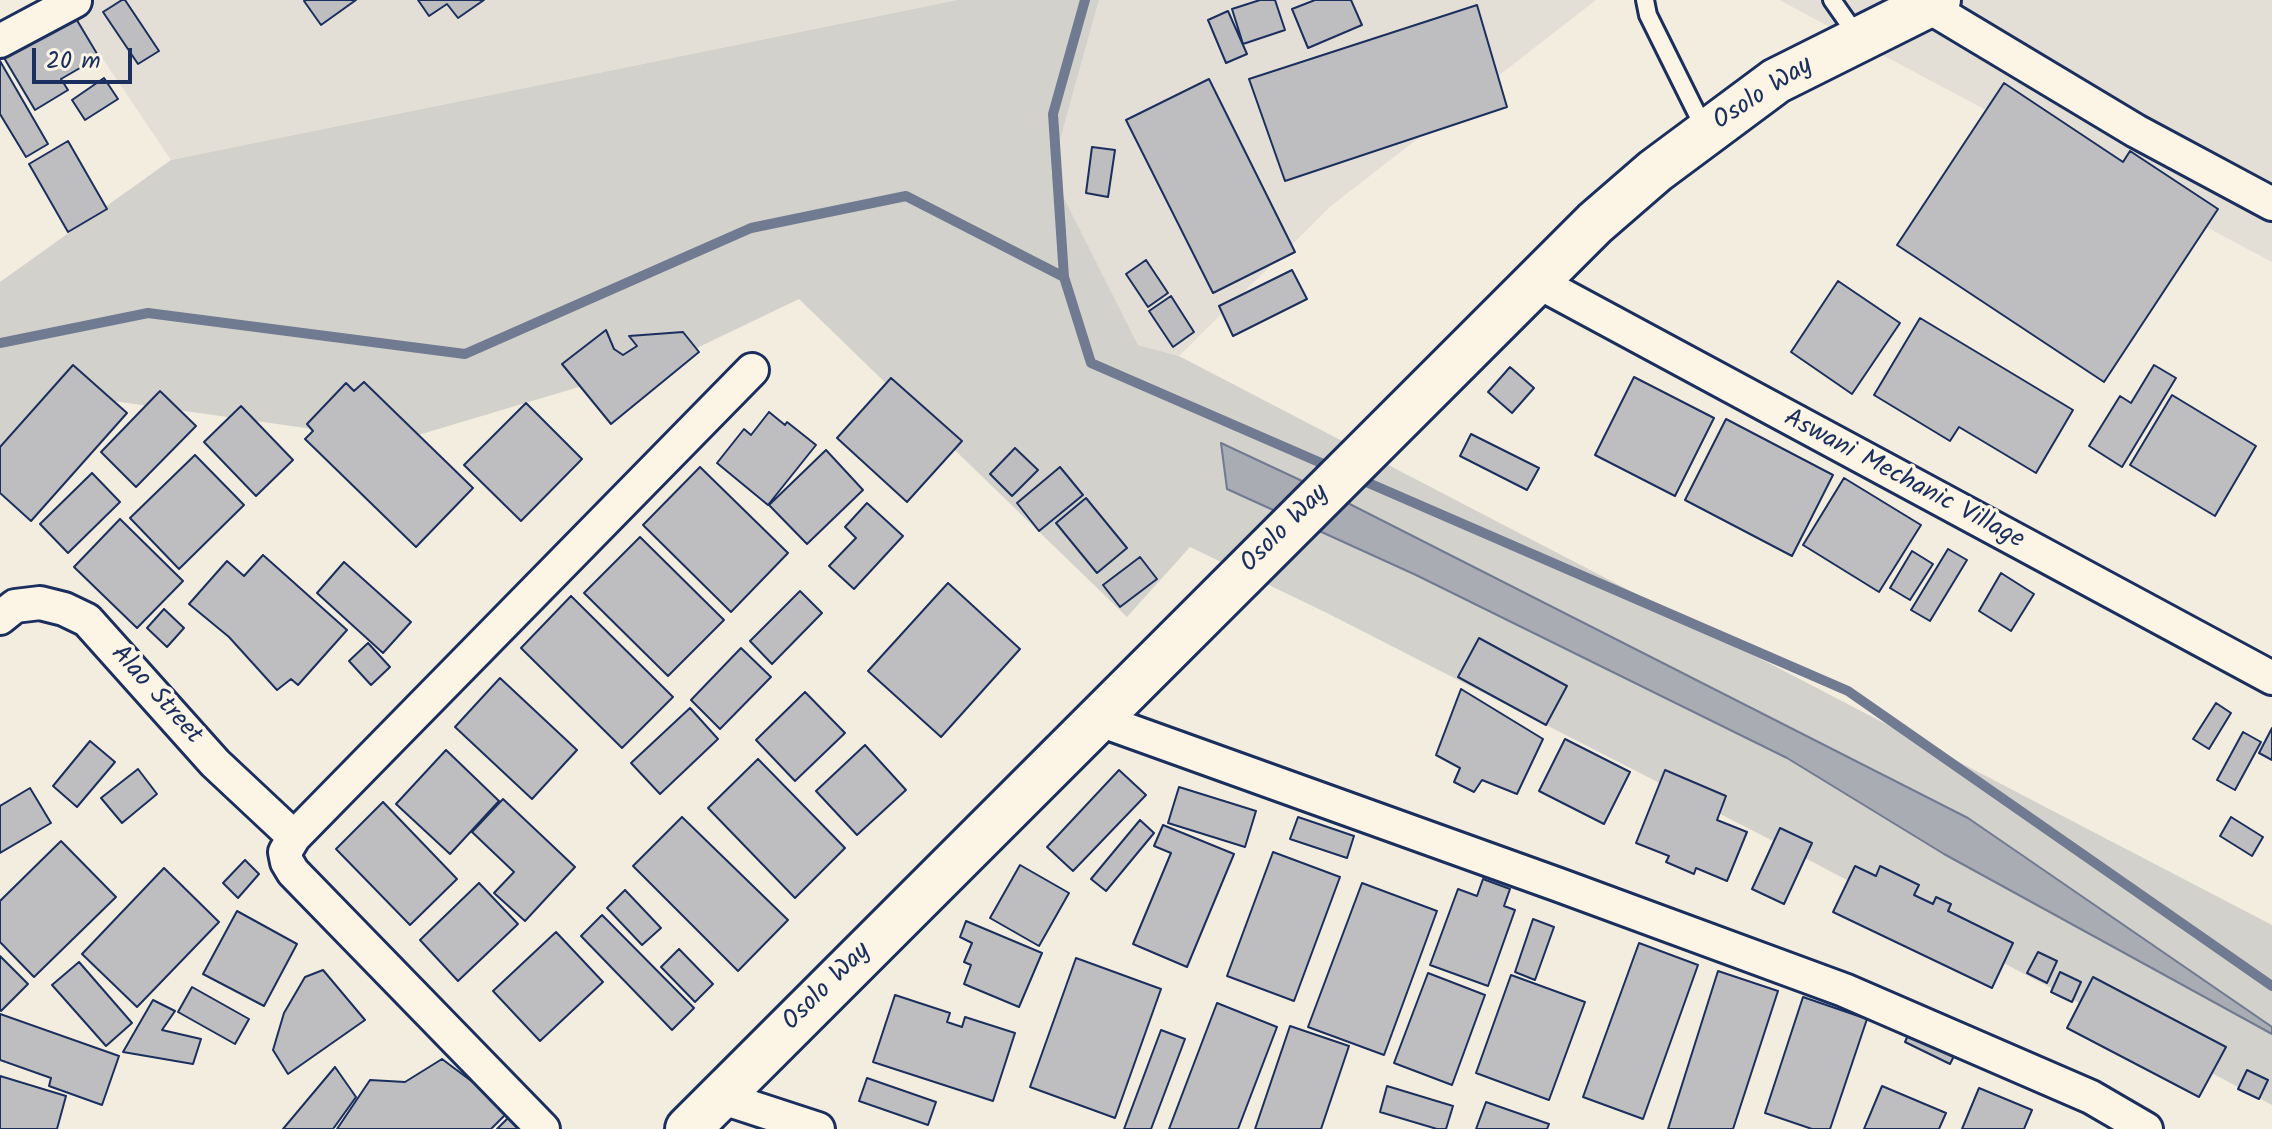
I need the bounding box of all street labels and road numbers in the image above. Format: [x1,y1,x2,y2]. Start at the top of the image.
street label: Osolo Way [1709,51,1819,139]
street label: Aswani Mechanic Village [1777,404,2029,558]
street label: Osolo Way [1235,479,1337,581]
street label: Alao Street [102,640,208,752]
street label: Osolo Way [777,937,879,1039]

